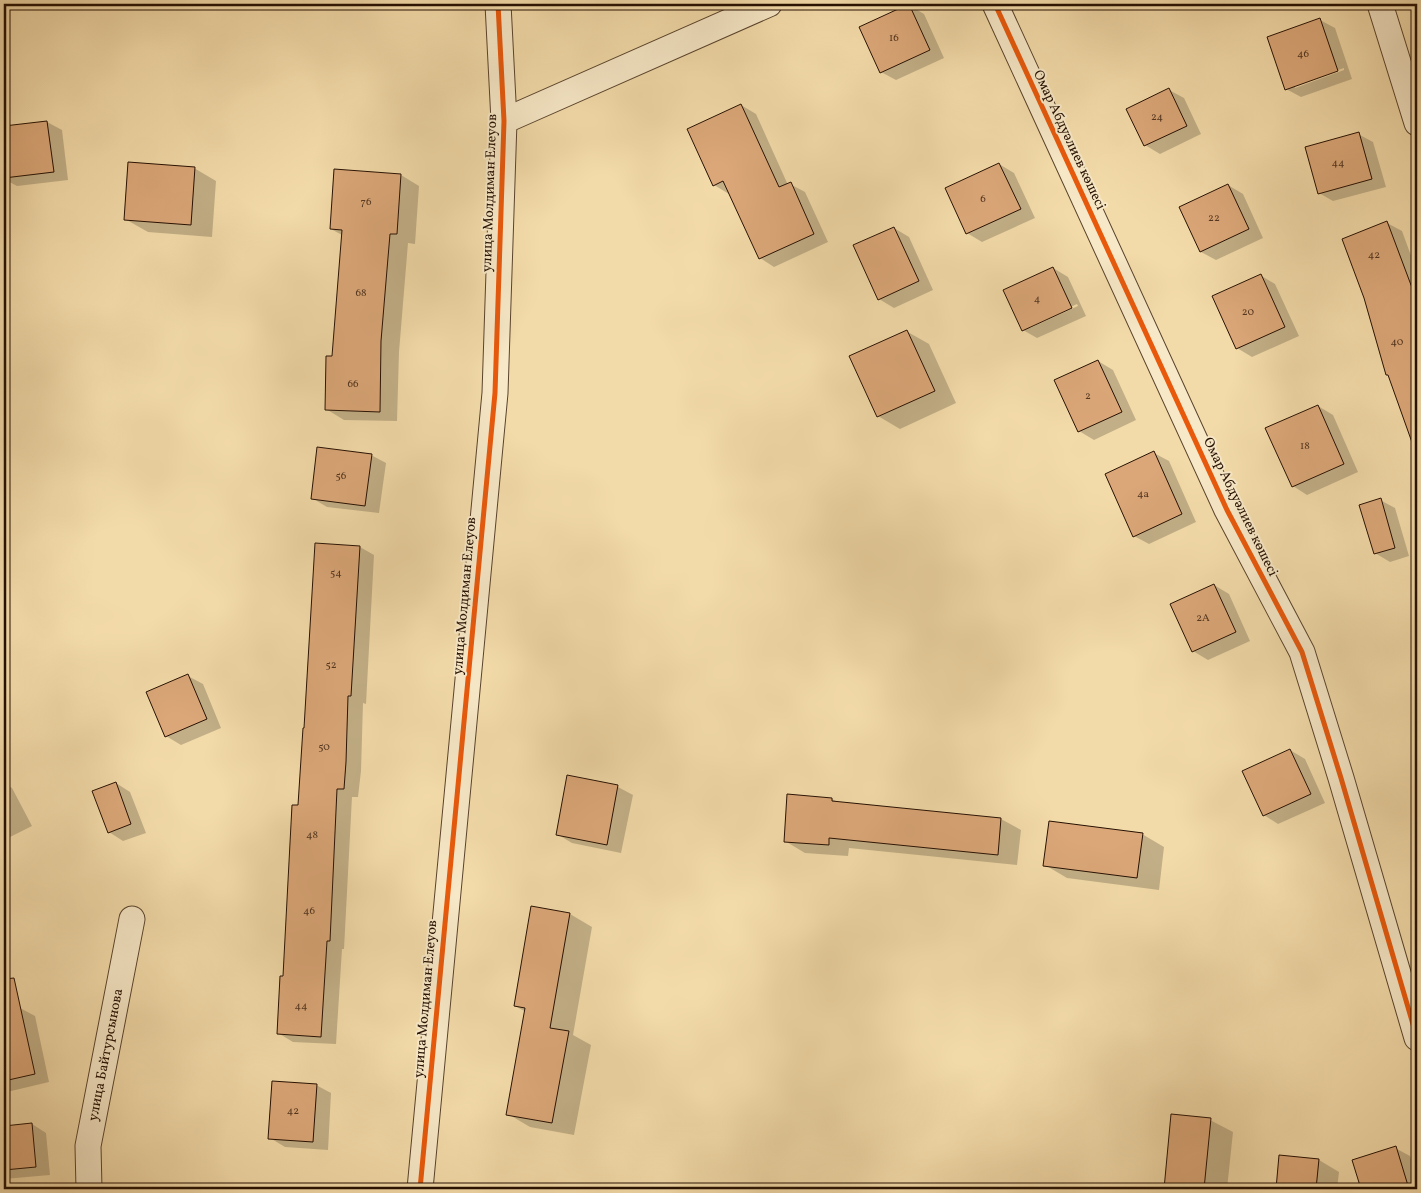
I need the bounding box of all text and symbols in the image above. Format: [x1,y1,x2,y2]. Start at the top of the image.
house number: 16 [889,31,899,46]
house number: 46 [1297,47,1309,62]
street label: Омар Абдуәлиев көшесі [1028,67,1110,213]
house number: 24 [1151,110,1163,125]
street label: улица Молдиман Елеуов [478,113,502,273]
house number: 44 [1331,156,1345,171]
house number: 6 [980,192,986,207]
house number: 76 [361,195,372,210]
house number: 22 [1208,211,1220,226]
house number: 42 [1368,248,1380,263]
house number: 68 [355,286,367,301]
house number: 4 [1034,292,1041,307]
house number: 20 [1242,305,1255,320]
house number: 40 [1391,335,1404,350]
house number: 66 [347,377,359,392]
house number: 2 [1085,389,1091,404]
street label: Омар Абдуәлиев көшесі [1198,434,1282,580]
house number: 18 [1300,439,1310,454]
house number: 56 [336,469,347,484]
house number: 4а [1137,487,1150,502]
street label: улица Молдиман Елеуов [449,516,481,676]
house number: 54 [330,566,342,581]
house number: 2А [1196,611,1210,626]
house number: 52 [325,658,337,673]
house number: 50 [318,740,330,755]
house number: 48 [306,828,318,843]
house number: 46 [303,904,315,919]
street label: улица Молдиман Елеуов [410,919,442,1079]
street label: улица Байтурсынова [84,987,128,1123]
house number: 44 [294,999,308,1014]
house number: 42 [287,1104,299,1119]

